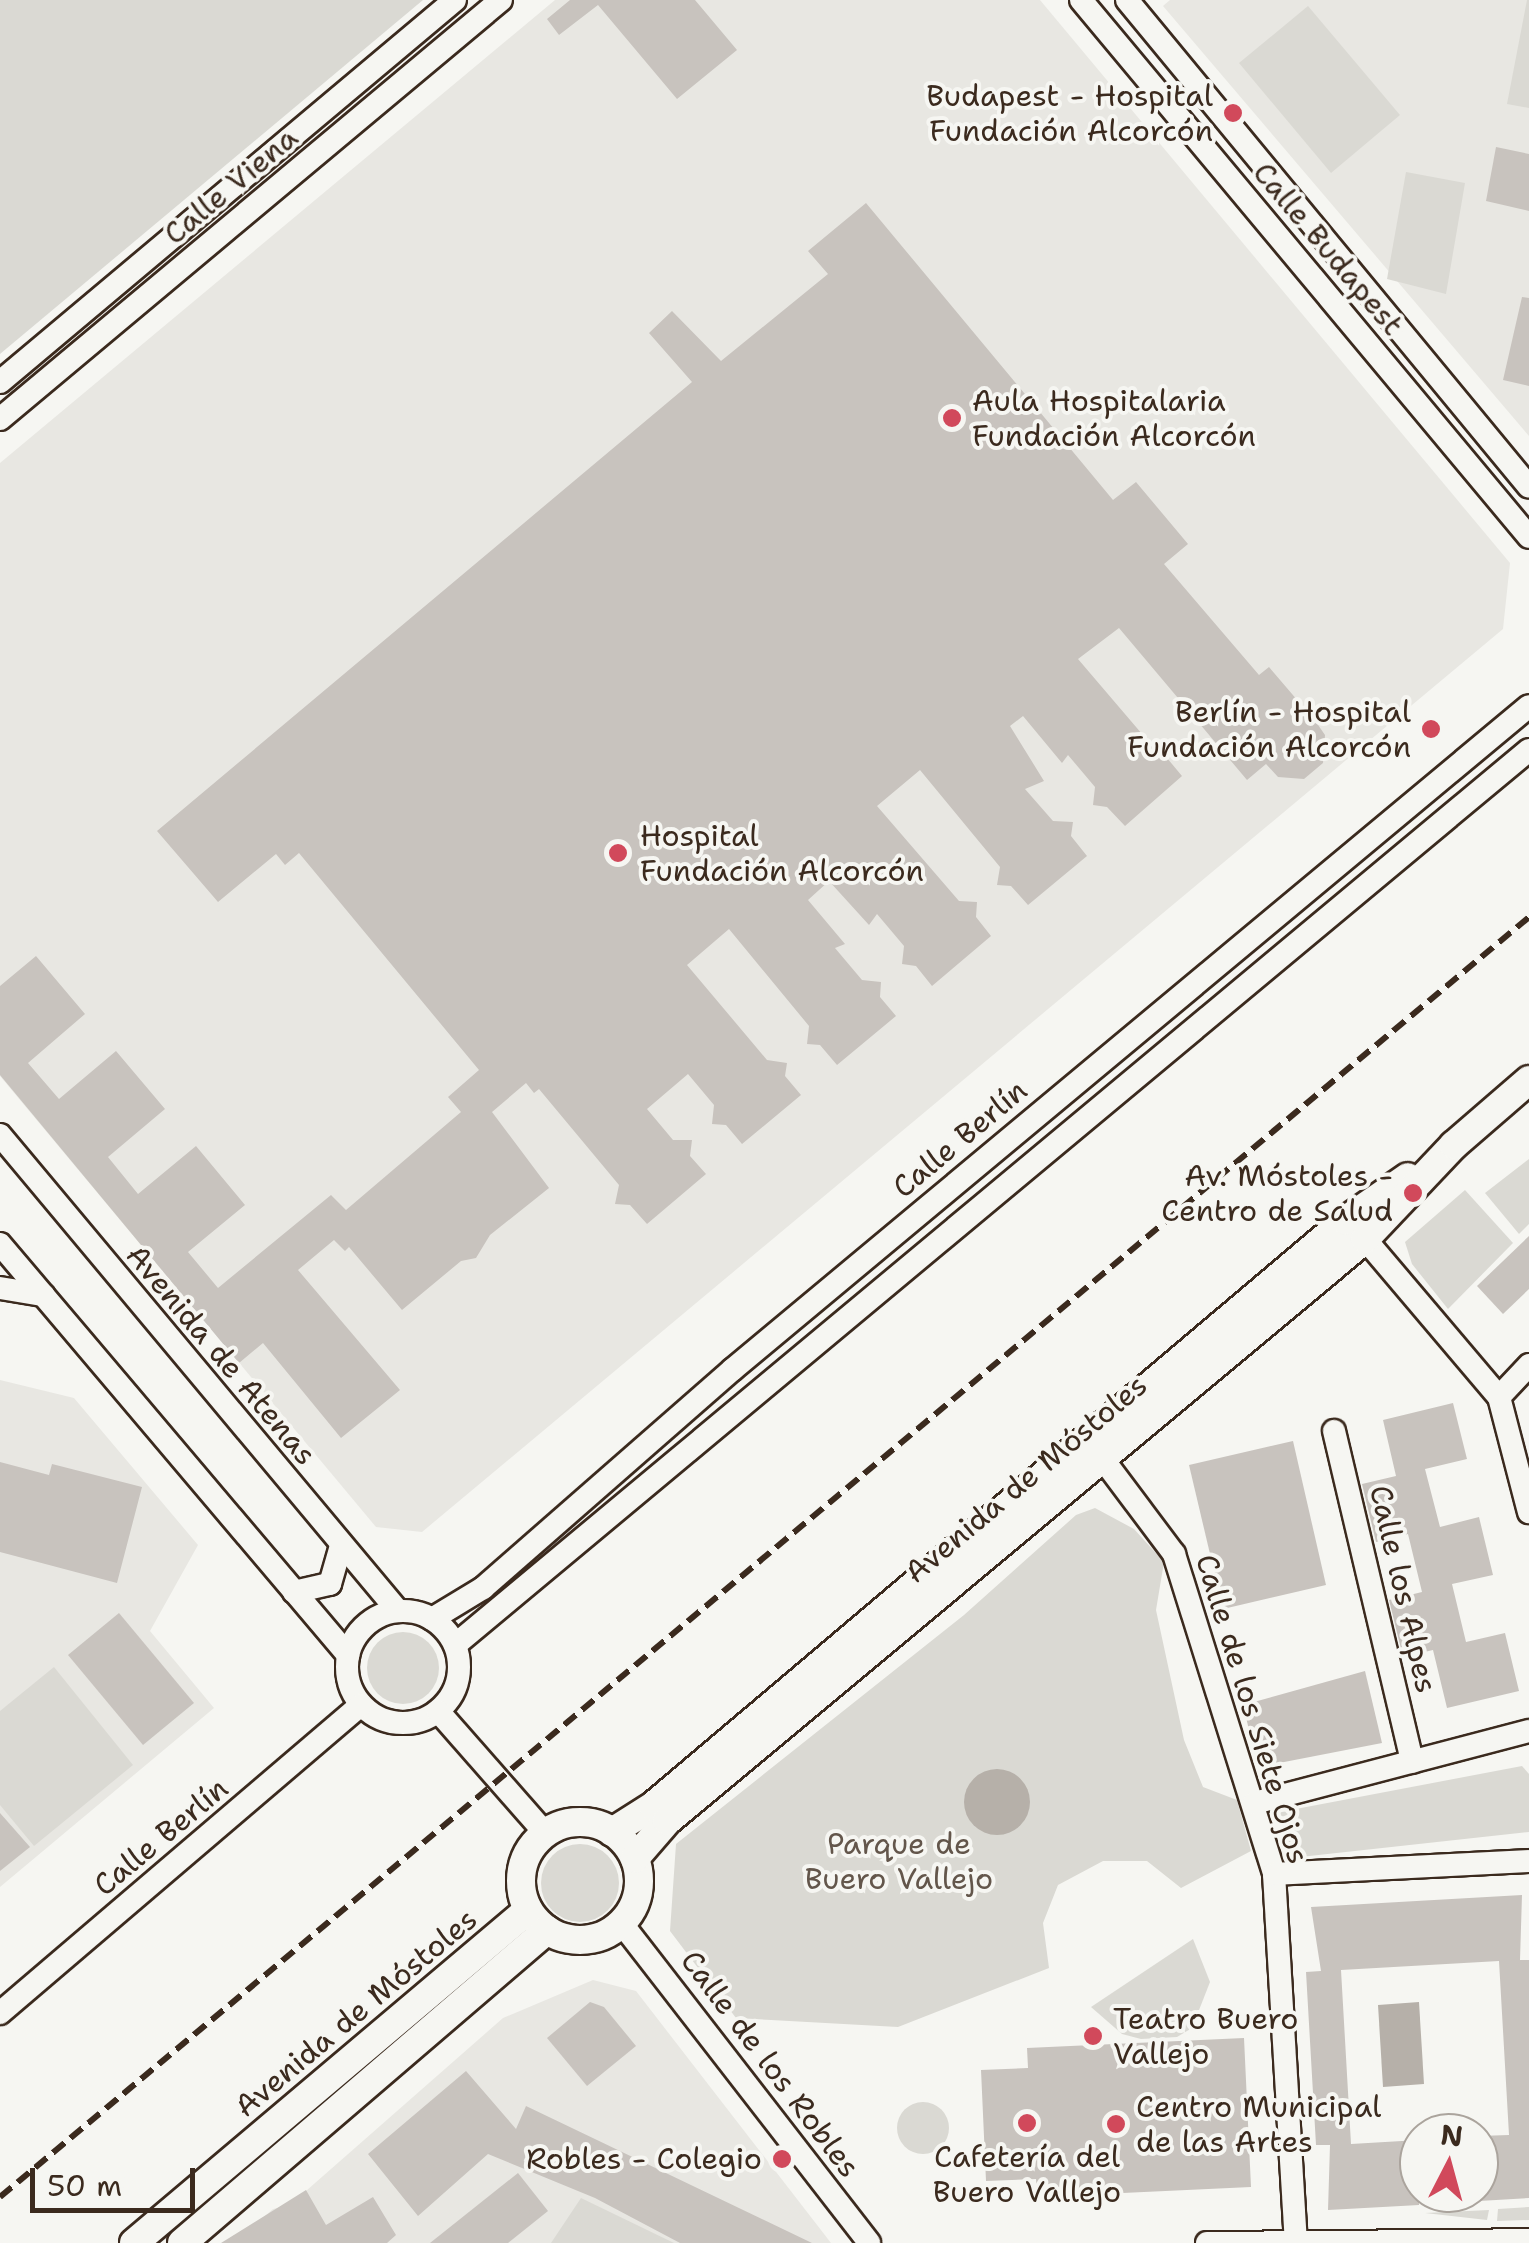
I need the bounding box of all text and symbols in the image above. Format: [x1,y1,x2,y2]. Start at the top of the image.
place label: Budapest - Hospital Fundación Alcorcón [926,78,1213,148]
marker: Budapest - Hospital Fundación Alcorcón [1222,102,1244,124]
street label: Calle Viena [157,120,305,252]
street label: Calle Budapest [1245,155,1411,343]
place label: Aula Hospitalaria Fundación Alcorcón [972,383,1256,454]
marker: Aula Hospitalaria Fundación Alcorcón [941,407,963,429]
place label: Berlín - Hospital Fundación Alcorcón [1127,694,1411,764]
marker: Berlín - Hospital Fundación Alcorcón [1420,718,1442,740]
place label: Hospital Fundación Alcorcón [640,818,924,888]
marker: Hospital Fundación Alcorcón [605,840,631,866]
street label: Calle Berlín [886,1073,1034,1205]
place label: Av. Móstoles - Centro de Salud [1161,1158,1393,1228]
marker: Av. Móstoles - Centro de Salud [1402,1182,1424,1204]
street label: Avenida de Atenas [118,1238,324,1472]
street label: Avenida de Móstoles [898,1367,1154,1591]
street label: Calle los Alpes [1362,1482,1444,1696]
street label: Calle de los Siete Ojos [1188,1550,1316,1868]
street label: Calle Berlín [87,1771,235,1903]
park label: Parque de Buero Vallejo [805,1826,993,1896]
street label: Avenida de Móstoles [228,1901,484,2125]
street label: Calle de los Robles [673,1944,867,2184]
place label: Teatro Buero Vallejo [1113,2001,1298,2072]
marker: Teatro Buero Vallejo [1082,2025,1104,2047]
place label: Centro Municipal de las Artes [1136,2089,1381,2160]
marker: Cafetería del Buero Vallejo [1016,2112,1038,2134]
marker: Centro Municipal de las Artes [1105,2113,1127,2135]
north arrow [1399,2113,1499,2213]
text: N [1439,2115,1465,2155]
place label: Cafetería del Buero Vallejo [933,2139,1121,2210]
place label: Robles - Colegio [526,2141,762,2177]
scale bar [35,2148,200,2210]
marker: Robles - Colegio [771,2148,793,2170]
text: 50 m [47,2165,122,2206]

